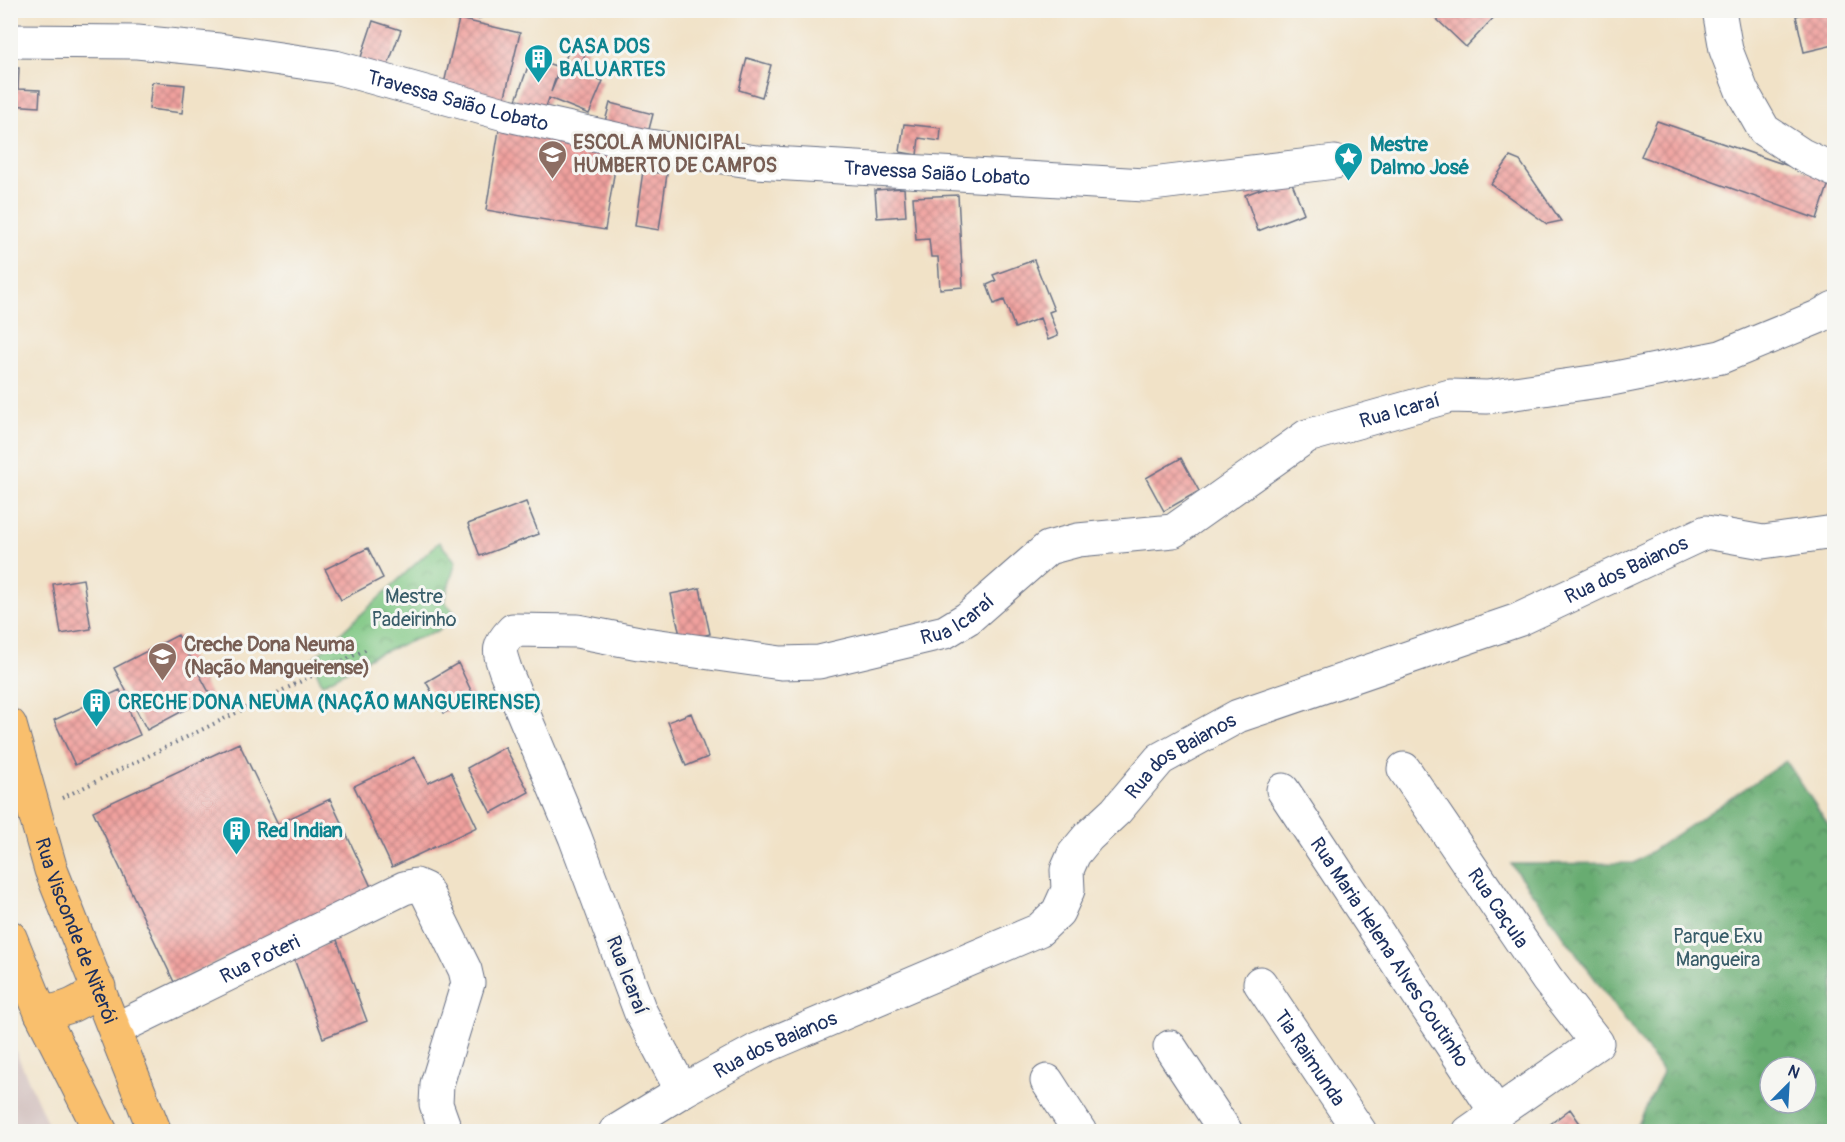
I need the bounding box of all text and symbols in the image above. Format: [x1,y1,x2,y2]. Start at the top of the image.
place label: CASA DOS BALUARTES [559,34,666,82]
building icon: CASA DOS BALUARTES [522,42,554,84]
street label: Travessa Saião Lobato [364,64,551,136]
place label: ESCOLA MUNICIPAL HUMBERTO DE CAMPOS [573,130,777,178]
place label: Mestre Dalmo José [1370,132,1470,180]
school or university icon: ESCOLA MUNICIPAL HUMBERTO DE CAMPOS [536,138,568,180]
place icon: Mestre Dalmo José [1333,140,1365,182]
street label: Travessa Saião Lobato [843,155,1031,191]
street label: Rua Icaraí [1357,387,1443,433]
street label: Rua dos Baianos [1560,530,1692,609]
park label: Mestre Padeirinho [372,584,457,632]
street label: Rua Icaraí [918,589,999,650]
place label: Creche Dona Neuma (Nação Mangueirense) [184,632,370,680]
school or university icon: Creche Dona Neuma (Nação Mangueirense) [147,640,179,682]
building icon: CRECHE DONA NEUMA (NAÇÃO MANGUEIRENSE) [81,686,113,728]
place label: CRECHE DONA NEUMA (NAÇÃO MANGUEIRENSE) [118,690,541,715]
street label: Rua dos Baianos [1119,707,1240,804]
building icon: Red Indian [220,814,252,856]
place label: Red Indian [257,818,343,843]
street label: Rua Maria Helena Alves Coutinho [1305,832,1475,1072]
street label: Rua Visconde de Niterói [30,835,123,1027]
street label: Rua Caçula [1462,863,1535,953]
park label: Parque Exu Mangueira [1673,924,1763,972]
street label: Rua Poteri [216,929,304,989]
street label: Rua Icaraí [601,932,653,1018]
street label: Rua dos Baianos [709,1005,841,1084]
street label: Tia Raimunda [1269,1005,1351,1111]
north arrow [1758,1055,1818,1115]
text: N [1785,1061,1803,1084]

